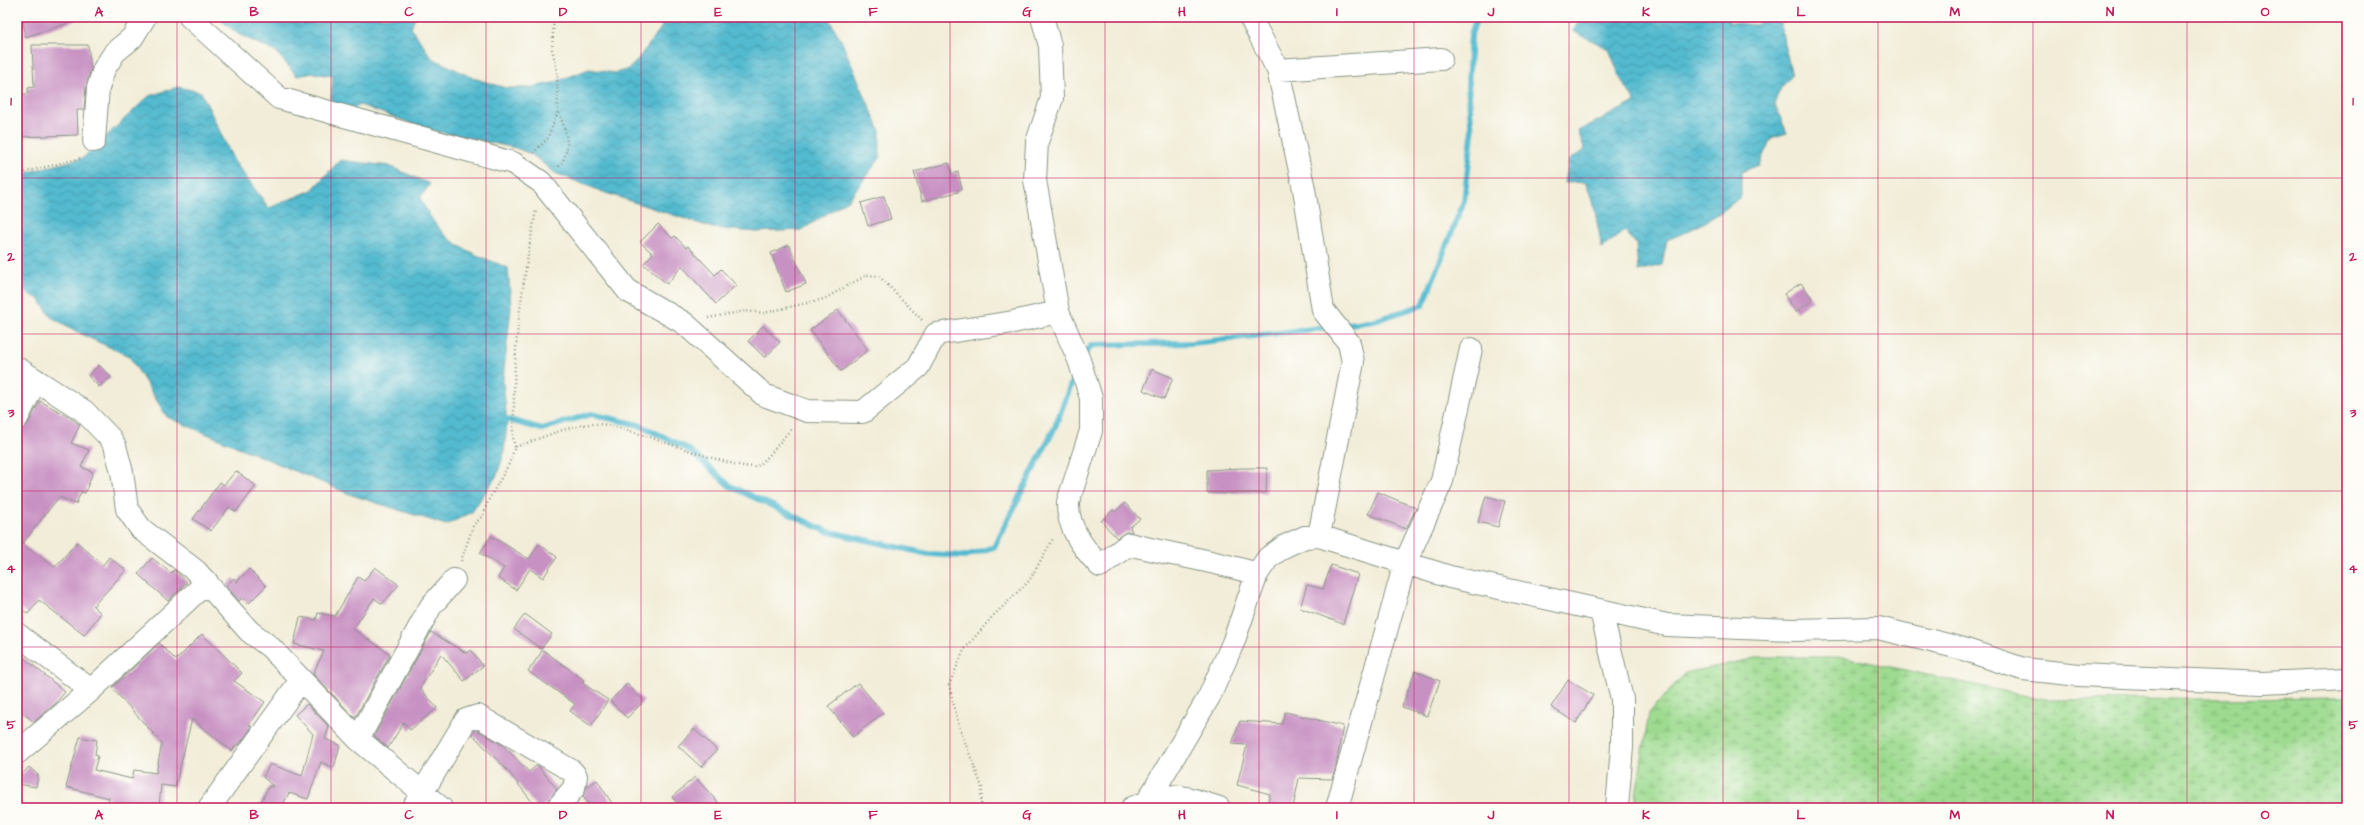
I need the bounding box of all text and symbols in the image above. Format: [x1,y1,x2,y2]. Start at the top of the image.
text: A [95,3,104,21]
text: B [249,3,259,21]
text: C [404,3,414,21]
text: D [559,3,568,21]
text: E [714,3,722,21]
text: F [868,3,878,21]
text: G [1022,3,1032,21]
text: H [1178,3,1186,21]
text: I [1336,3,1338,21]
text: J [1487,3,1495,21]
text: K [1642,3,1650,21]
text: L [1796,3,1806,21]
text: M [1950,3,1961,21]
text: N [2106,3,2114,21]
text: O [2261,3,2270,21]
text: 1 [10,92,12,110]
text: 1 [2352,92,2354,110]
text: 2 [6,248,15,266]
text: 2 [2348,248,2357,266]
text: 3 [7,404,15,422]
text: 3 [2349,404,2357,422]
text: 4 [7,560,16,578]
text: 4 [2349,560,2358,578]
text: 5 [6,716,16,734]
text: 5 [2348,716,2358,734]
text: A [95,806,104,824]
text: B [249,806,259,824]
text: C [404,806,414,824]
text: D [559,806,568,824]
text: E [714,806,722,824]
text: F [868,806,878,824]
text: G [1022,806,1032,824]
text: H [1178,806,1186,824]
text: I [1336,806,1338,824]
text: J [1487,806,1495,824]
text: K [1642,806,1650,824]
text: L [1796,806,1806,824]
text: M [1950,806,1961,824]
text: N [2106,806,2114,824]
text: O [2261,806,2270,824]

